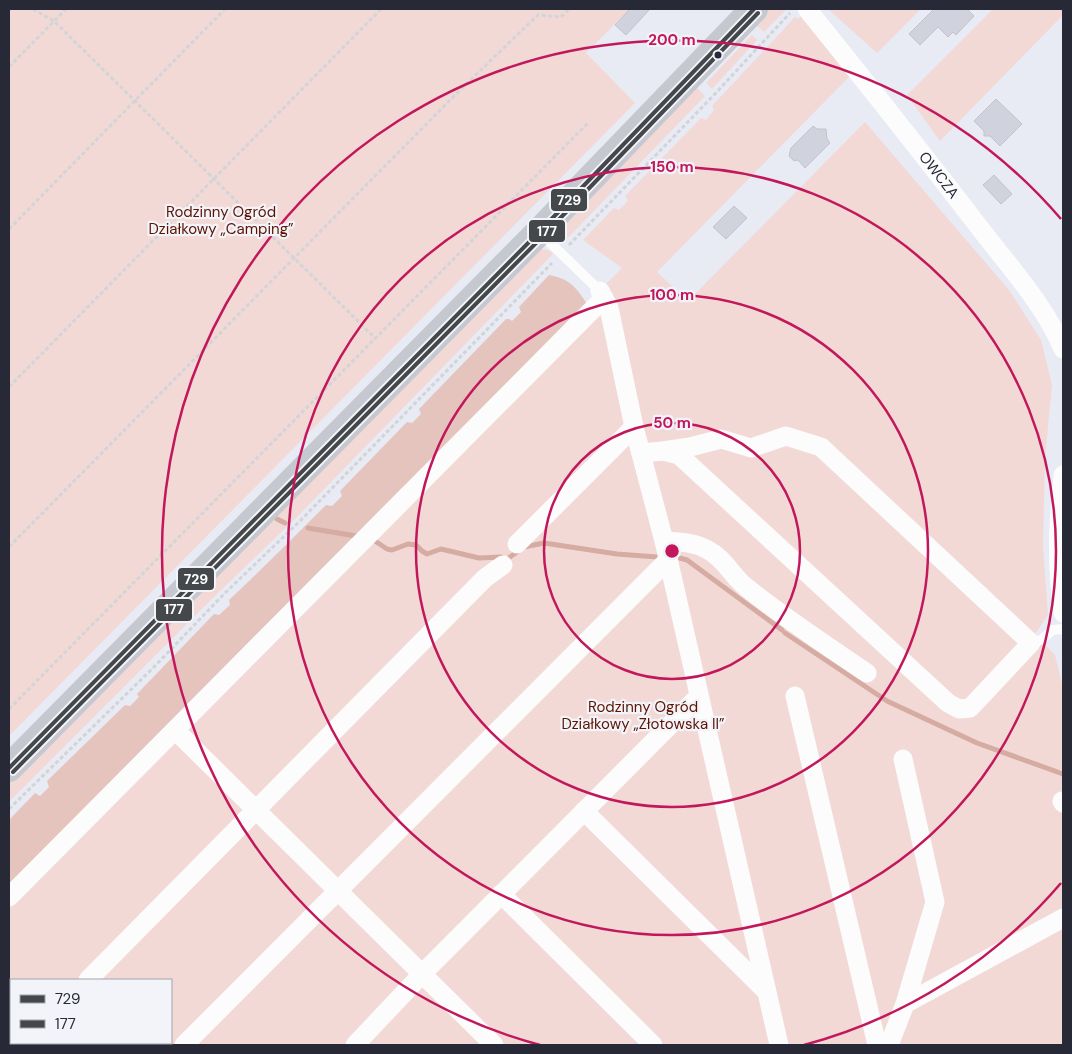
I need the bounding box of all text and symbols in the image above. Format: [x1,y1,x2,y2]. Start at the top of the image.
text: 200 m [648,30,696,50]
unlabelled marker [713,50,723,60]
street label: OWCZA [914,148,963,203]
text: 150 m [651,157,694,177]
line badge: 729 [550,188,588,212]
text: 729 [557,191,581,209]
park label: Rodzinny Ogród Działkowy „Camping” [148,202,294,239]
line badge: 177 [528,219,566,243]
text: 177 [537,222,558,240]
text: 100 m [650,285,694,305]
text: 50 m [653,413,691,433]
centre of rings [663,542,681,560]
line badge: 729 [177,567,215,591]
text: 729 [184,570,208,588]
line badge: 177 [155,598,193,622]
text: 177 [164,600,185,618]
park label: Rodzinny Ogród Działkowy „Złotowska II” [561,697,725,734]
legend [10,979,172,1044]
text: 729 [55,989,81,1009]
text: 177 [55,1014,76,1034]

